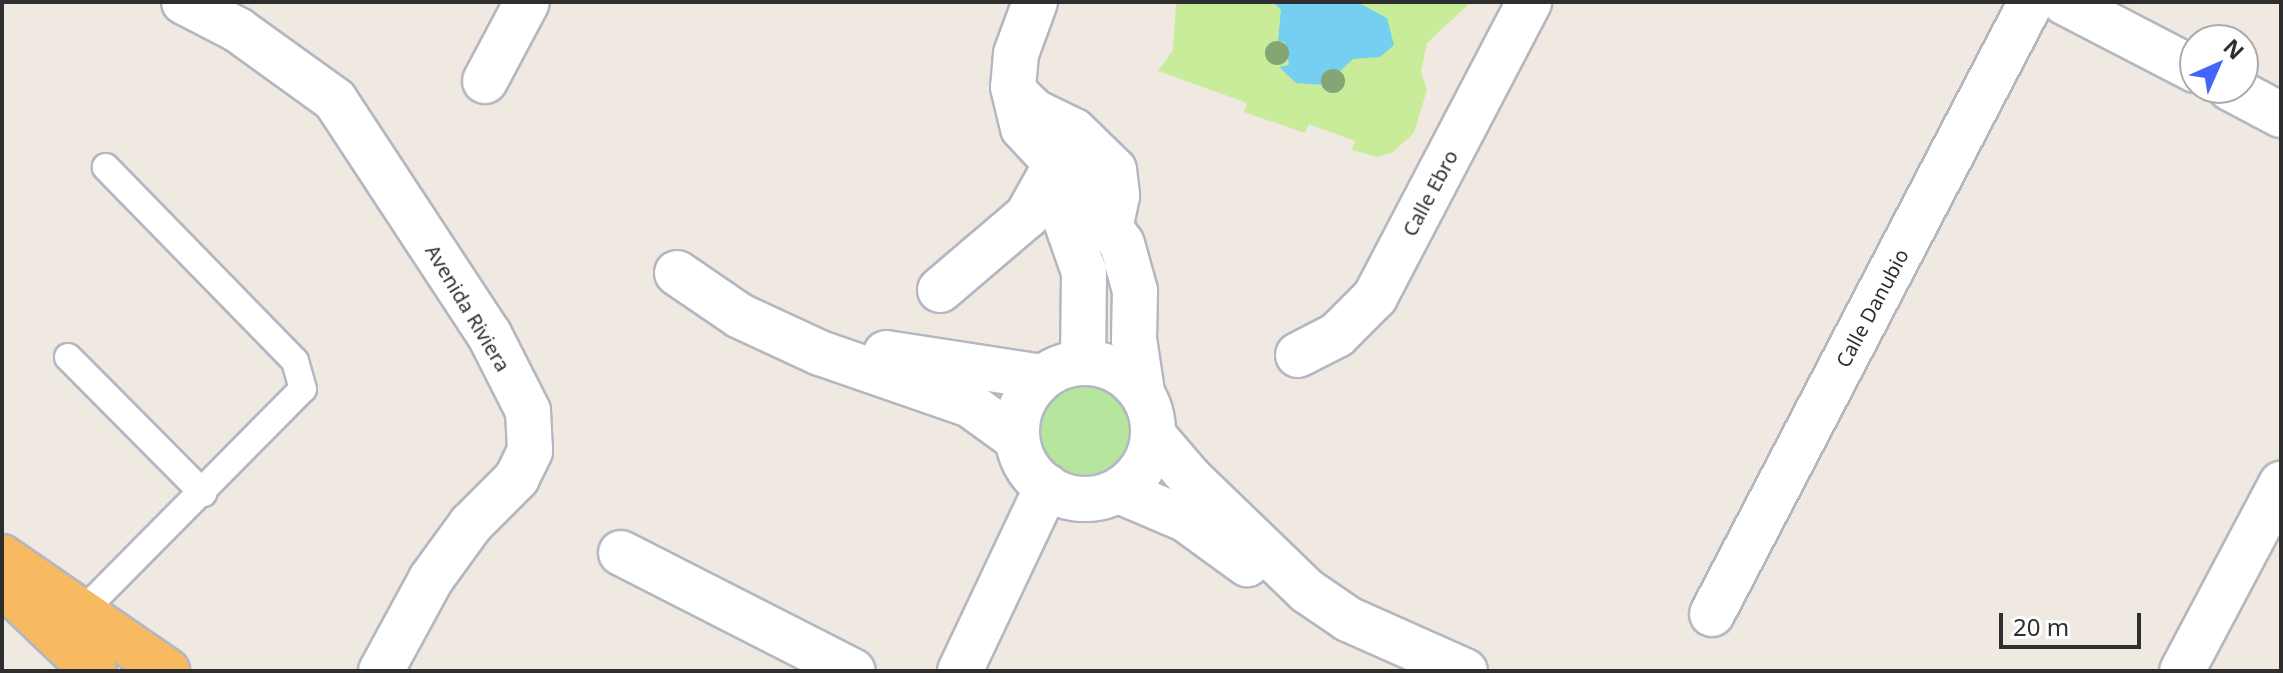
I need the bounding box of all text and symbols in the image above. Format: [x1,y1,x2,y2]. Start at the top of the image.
north arrow [2179,24,2259,104]
text: N [2218,32,2251,65]
street label: Calle Ebro [1397,146,1463,240]
street label: Avenida Riviera [421,240,515,376]
street label: Calle Danubio [1831,245,1913,371]
scale bar [2003,597,2145,647]
text: 20 m [2013,610,2069,643]

